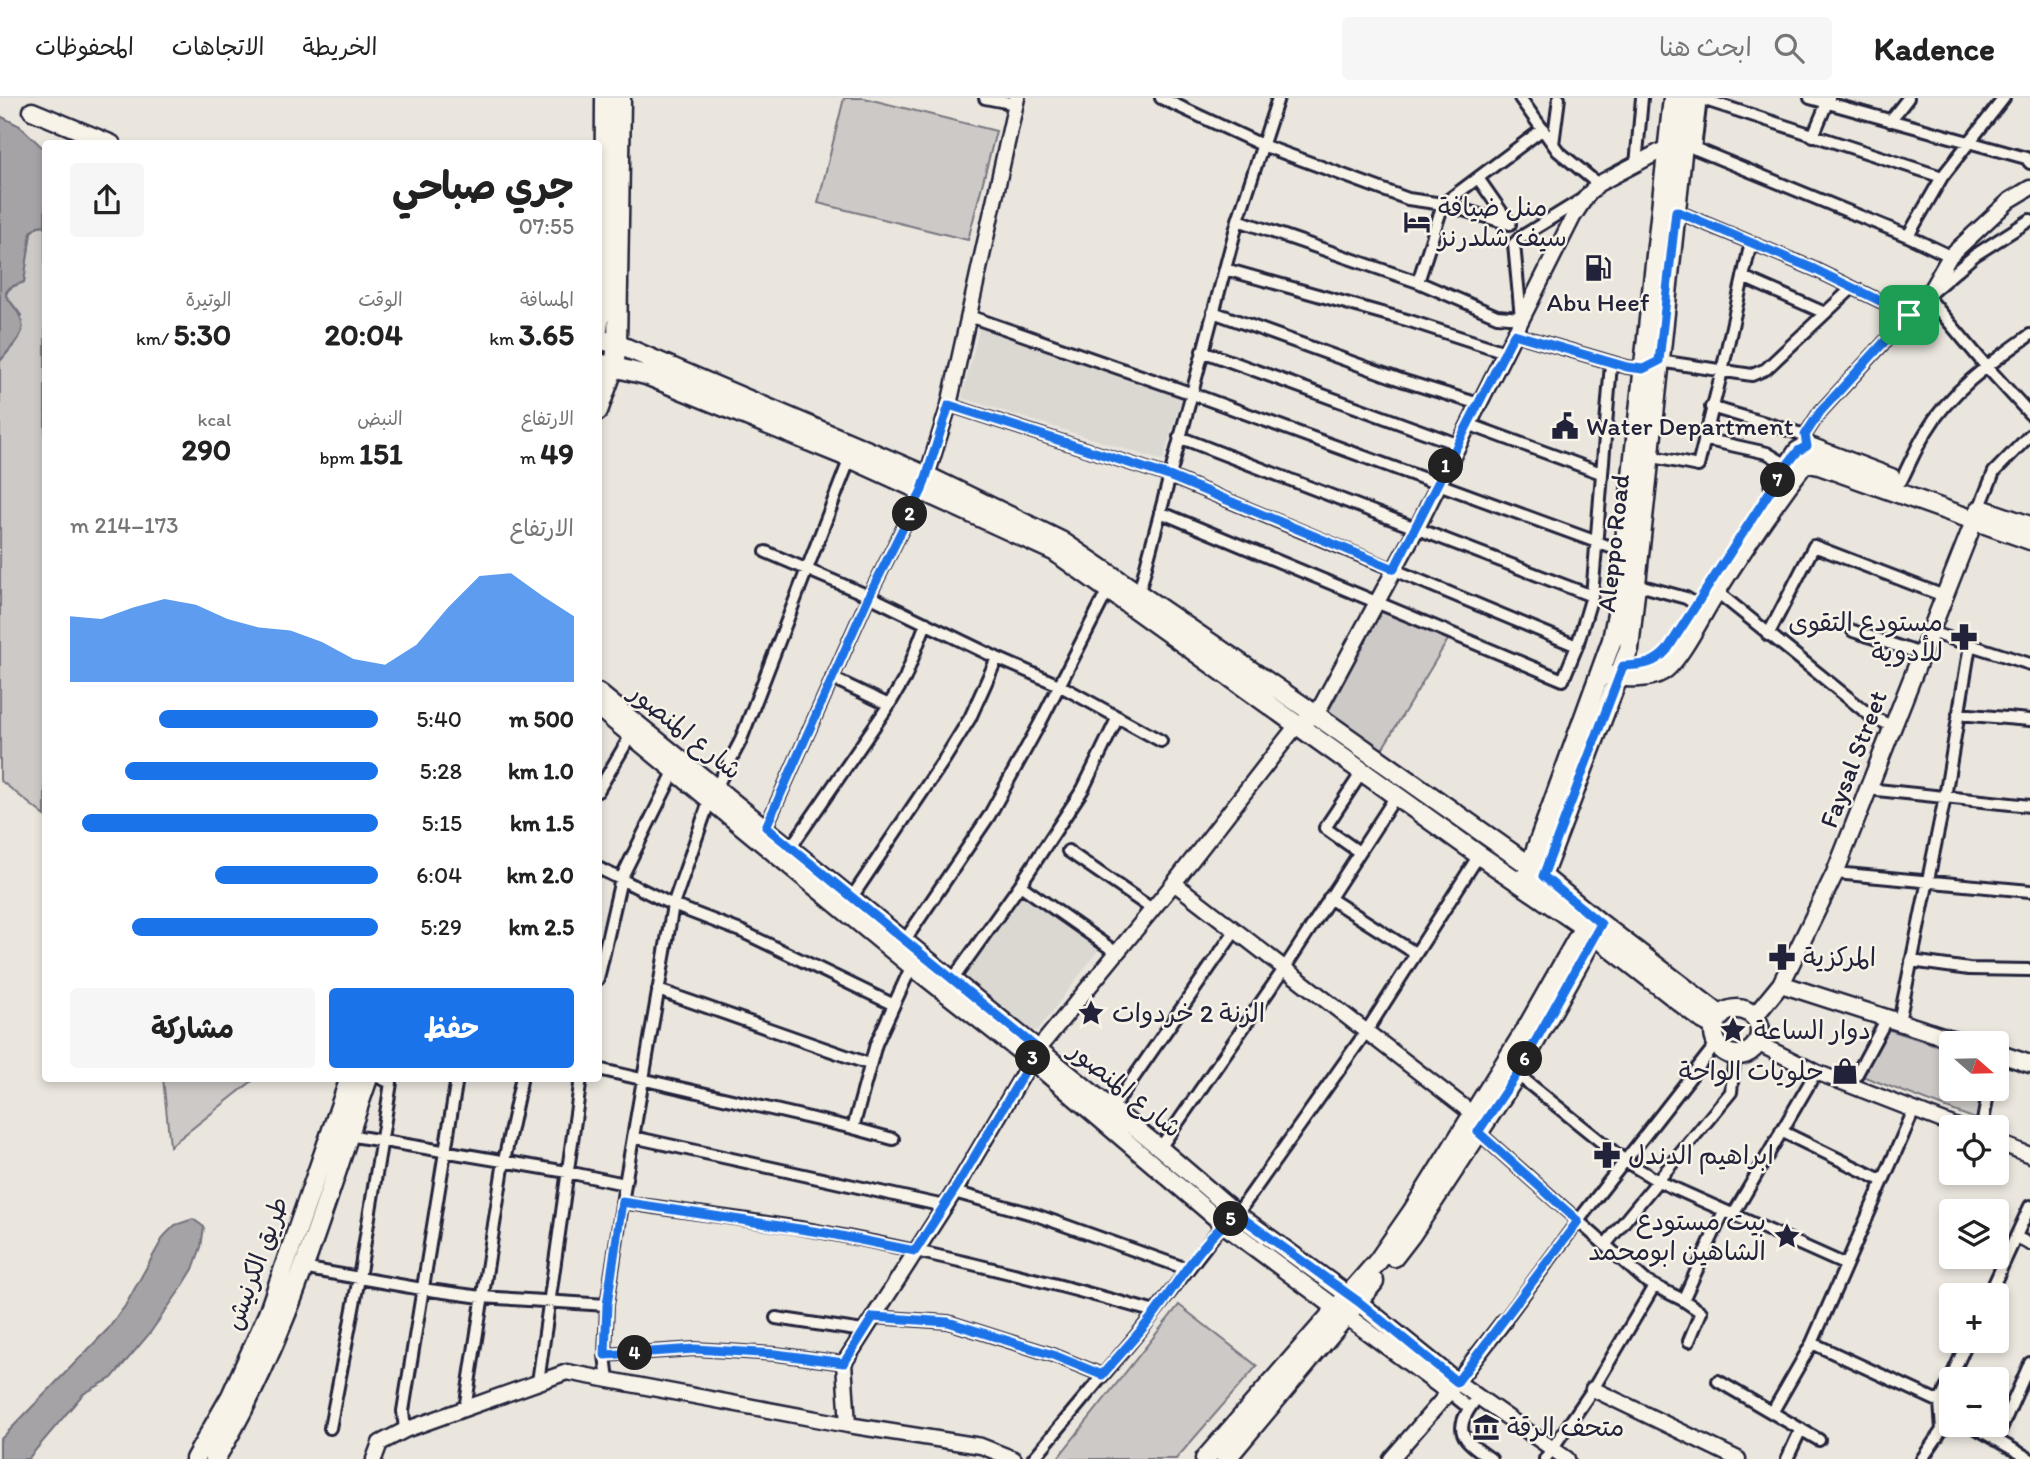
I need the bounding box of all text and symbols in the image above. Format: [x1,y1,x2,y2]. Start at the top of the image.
search box [1342,17,1832,80]
icon: search [1770,29,1808,67]
text: Kadence [1874,29,1995,68]
text: ابحث هنا [1659,31,1752,63]
text: المحفوظات [35,32,134,61]
text: الاتجاهات [172,32,265,61]
text: الخريطة [303,32,377,61]
button: share [70,163,144,237]
text: جري صباحي [392,163,574,209]
place label: منل ضيافة سيف شلدرنز [1436,191,1567,253]
hotel icon: منل ضيافة سيف شلدرنز [1402,207,1432,237]
text: 07:55 [519,212,574,240]
fuel station icon: Abu Heef [1583,253,1613,283]
pin [1879,285,1939,345]
place label: Abu Heef [1546,286,1650,318]
text: الوتيرة [185,288,231,311]
text: الوقت [358,288,403,311]
text: المسافة [520,288,574,311]
icon: arrive [1890,296,1928,334]
text: 5:30 [173,316,231,353]
text: 20:04 [325,316,403,353]
text: 3.65 [519,316,574,353]
text: /km [136,327,173,350]
text: km [489,327,519,350]
text: النبض [357,407,403,430]
text: الارتفاع [521,407,574,430]
text: kcal [198,408,231,431]
place label: Water Department [1586,410,1794,442]
public building icon: Water Department [1550,411,1580,441]
text: 290 [181,431,231,468]
text: 151 [359,435,403,472]
text: 49 [540,435,574,472]
text: bpm [320,446,359,469]
text: m [520,446,540,469]
pin: 1 [1428,448,1464,484]
text: 1 [1441,454,1450,477]
pin: 7 [1760,462,1796,498]
text: 7 [1773,468,1782,491]
street label: Aleppo Road [1590,472,1636,614]
pin: 2 [892,496,928,532]
text: 2 [905,502,915,525]
text: 173–214 m [70,511,179,539]
text: الارتفاع [510,514,574,542]
place label: مستودع التقوى للأدوية [1788,606,1943,668]
pharmacy icon: مستودع التقوى للأدوية [1949,622,1979,652]
street label: شارع المنصور [621,675,749,788]
street label: Faysal Street [1812,686,1894,832]
text: 5:40 [416,705,462,733]
text: 500 m [509,705,574,733]
text: 5:28 [420,757,462,785]
text: 1.0 km [508,757,574,785]
text: 5:15 [422,809,462,837]
text: 1.5 km [510,809,574,837]
text: 6:04 [416,861,462,889]
text: 2.0 km [506,861,574,889]
text: 5:29 [420,913,462,941]
text: 2.5 km [509,913,574,941]
place label: المركزية [1803,941,1876,973]
pharmacy icon: المركزية [1767,942,1797,972]
button: مشاركة [70,988,315,1068]
button: حفظ [329,988,574,1068]
place label: الزنة 2 خردوات [1112,997,1265,1029]
place icon: الزنة 2 خردوات [1076,998,1106,1028]
place label: دوار الساعة [1754,1014,1871,1046]
place icon: دوار الساعة [1718,1015,1748,1045]
north arrow [1939,1031,2009,1101]
map controls [1939,1031,2009,1437]
street label: شارع المنصور [1061,1033,1189,1146]
pin: 3 [1016,1040,1050,1076]
pin: 6 [1508,1042,1542,1076]
text: 3 [1027,1046,1038,1069]
text: 6 [1519,1047,1530,1070]
place label: حلويات الواحة [1679,1055,1824,1088]
shop icon: حلويات الواحة [1830,1056,1860,1086]
button: locate [1939,1115,2009,1185]
place label: ابراهيم الدندل [1628,1139,1774,1175]
pharmacy icon: ابراهيم الدندل [1592,1140,1622,1170]
street label: طريق الكرنيش [217,1192,295,1334]
button: layers [1939,1199,2009,1269]
pin: 5 [1214,1202,1248,1236]
place label: بيت مستودع الشاهين ابومحمد [1588,1205,1766,1267]
text: 5 [1226,1207,1235,1230]
place icon: بيت مستودع الشاهين ابومحمد [1772,1221,1802,1251]
button: + [1939,1283,2009,1353]
pin: 4 [618,1336,652,1370]
text: 4 [629,1341,640,1364]
button: − [1939,1367,2009,1437]
place label: متحف الرقة [1507,1411,1624,1443]
museum icon: متحف الرقة [1471,1412,1501,1442]

